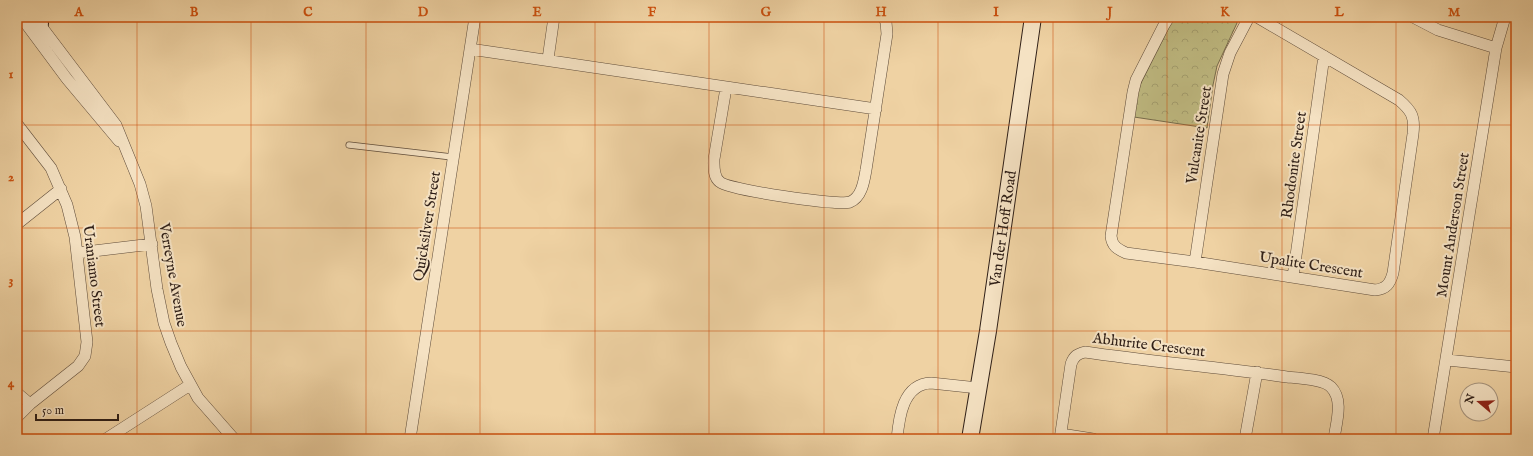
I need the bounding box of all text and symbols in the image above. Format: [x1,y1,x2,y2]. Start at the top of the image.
text: A [74,4,85,21]
text: B [190,4,199,21]
text: C [303,4,313,21]
text: D [418,4,429,21]
text: E [532,4,542,21]
text: F [648,4,657,21]
text: G [761,4,772,21]
text: H [875,4,887,21]
text: I [993,4,999,21]
text: J [1105,4,1113,21]
text: K [1220,4,1230,21]
text: L [1333,4,1344,21]
text: M [1448,4,1461,21]
text: 1 [9,66,14,83]
street label: Vulcanite Street [1182,85,1216,186]
street label: Rhodonite Street [1277,110,1311,220]
street label: Mount Anderson Street [1432,151,1474,299]
street label: Van der Hoff Road [985,168,1021,289]
text: 2 [8,169,14,186]
street label: Quicksilver Street [409,170,445,282]
street label: Verreyne Avenue [154,221,192,329]
street label: Uraniamo Street [78,224,110,328]
street label: Upalite Crescent [1258,247,1364,283]
text: 3 [9,272,14,289]
street label: Abhurite Crescent [1091,329,1206,361]
text: 4 [8,375,15,392]
north arrow [1459,382,1499,422]
text: N [1462,392,1479,407]
scale bar [36,396,118,422]
text: 50 m [42,403,64,418]

